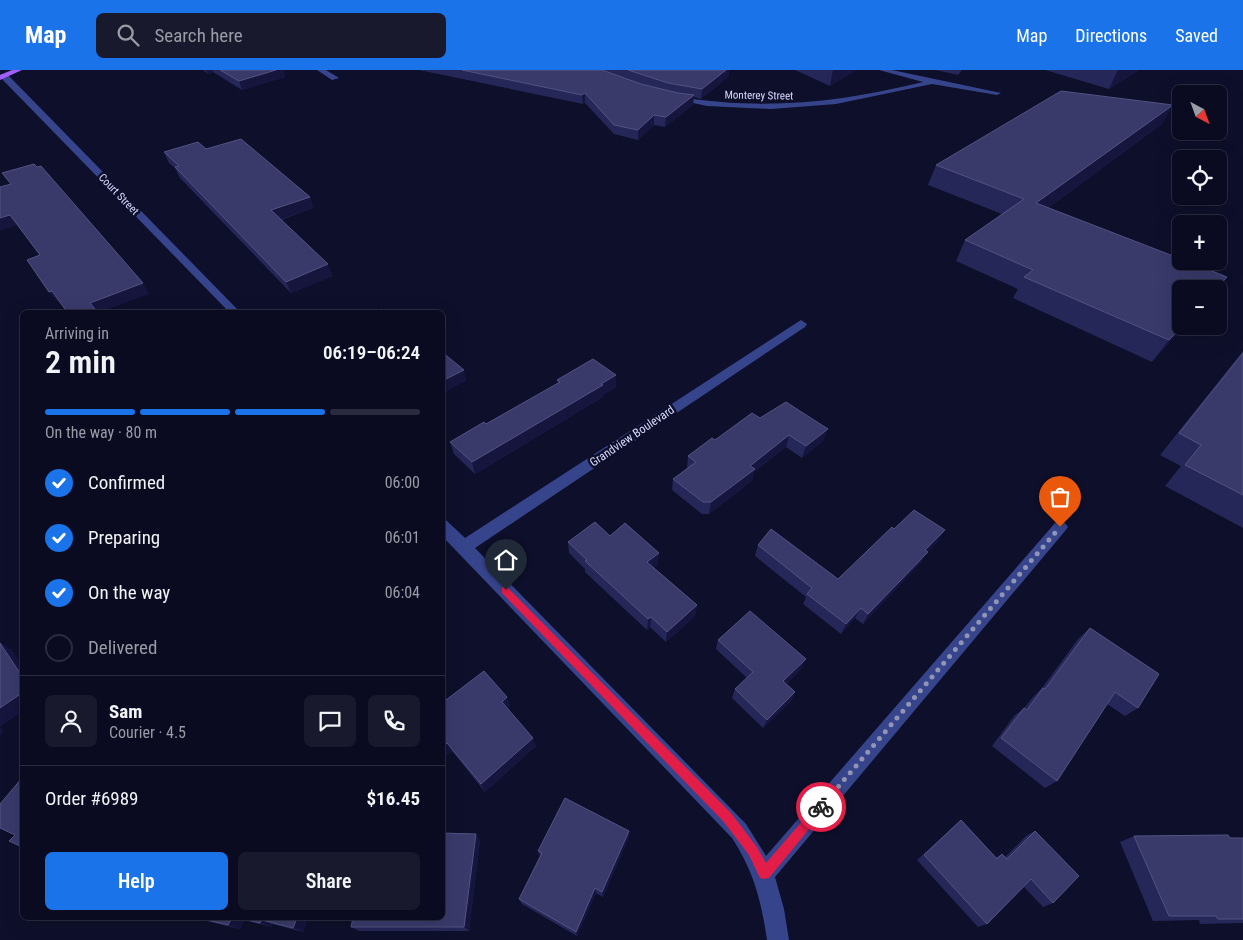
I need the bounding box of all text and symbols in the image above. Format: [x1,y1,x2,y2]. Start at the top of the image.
search box [96,13,446,58]
text: Map [25,21,66,49]
icon: search [114,21,142,49]
text: Search here [154,24,243,47]
text: Map [1016,25,1047,46]
text: Directions [1075,25,1147,46]
text: Saved [1175,25,1218,46]
north arrow [1172,85,1228,140]
map controls [1172,85,1227,335]
street label: Monterey Street [724,88,793,103]
button: locate [1172,150,1227,205]
street label: Court Street [96,171,141,218]
button: + [1172,215,1227,270]
button: − [1172,280,1227,335]
text: Arriving in [45,324,109,343]
text: 06:19–06:24 [323,341,420,364]
text: 2 min [45,343,116,381]
street label: Grandview Boulevard [587,402,677,470]
text: On the way · 80 m [45,423,157,442]
icon: check [45,469,73,497]
text: Confirmed [88,471,165,494]
text: 06:00 [385,473,420,492]
pin [1039,476,1081,527]
icon: bag [1046,483,1074,511]
icon: check [45,524,73,552]
text: Preparing [88,526,160,549]
text: 06:01 [385,528,420,547]
pin [485,539,527,590]
icon: home [492,546,520,574]
icon: check [45,579,73,607]
text: On the way [88,581,170,604]
text: 06:04 [385,583,420,602]
text: Delivered [88,636,157,659]
button: person [45,695,97,747]
button: chat [304,695,356,747]
button: phone [368,695,420,747]
text: Sam [109,700,142,723]
text: Courier · 4.5 [109,723,186,742]
courier [796,782,846,832]
text: Order #6989 [45,787,138,810]
text: $16.45 [366,787,420,810]
icon: bike [807,793,835,821]
button: Help [45,852,228,910]
button: Share [238,852,420,910]

